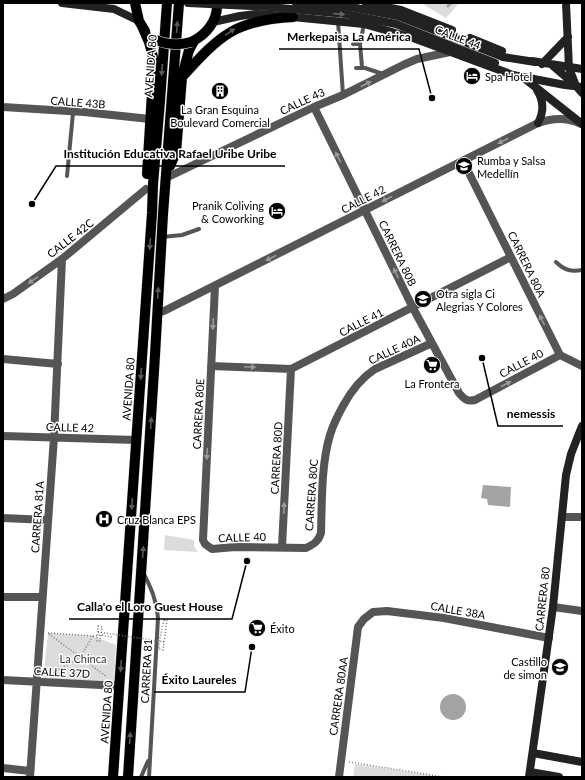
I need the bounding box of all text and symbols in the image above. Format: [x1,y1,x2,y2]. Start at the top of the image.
one-way arrow [333,10,345,17]
one-way arrow [174,21,181,33]
street label: CALLE 44 [433,22,483,52]
callout: Merkepaisa La América [279,25,419,49]
one-way arrow [225,28,236,36]
text: Merkepaisa La América [287,29,411,44]
street label: AVENIDA 80 [141,34,159,98]
one-way arrow [159,64,166,76]
hotel icon: Spa Hotel [462,66,482,86]
place label: Spa Hotel [485,70,532,83]
building icon: La Gran Esquina Boulevard Comercial [210,81,230,101]
one-way arrow [360,81,372,87]
street label: CALLE 43 [277,85,327,117]
street label: CALLE 43B [50,94,106,110]
place label: La Gran Esquina Boulevard Comercial [170,103,270,129]
one-way arrow [497,138,509,144]
callout: Institución Educativa Rafael Uribe Uribe [56,142,285,166]
text: Institución Educativa Rafael Uribe Uribe [64,146,277,161]
one-way arrow [335,151,342,162]
place label: Rumba y Salsa Medellín [477,154,545,180]
school or university icon: Rumba y Salsa Medellín [454,156,474,176]
street label: CALLE 42 [339,182,387,216]
one-way arrow [381,196,393,202]
place label: Pranik Coliving & Coworking [192,199,264,225]
hotel icon: Pranik Coliving & Coworking [267,201,287,221]
street label: CALLE 42C [44,215,96,260]
street label: CARRERA 80B [376,218,420,288]
street label: CARRERA 80A [505,229,549,300]
one-way arrow [146,238,153,250]
one-way arrow [265,254,276,261]
one-way arrow [393,267,399,279]
one-way arrow [28,276,38,284]
one-way arrow [155,287,162,299]
place label: Otra sigla Ci Alegrias Y Colores [436,287,523,313]
school or university icon: Otra sigla Ci Alegrias Y Colores [413,289,433,309]
street label: CALLE 41 [337,305,385,339]
one-way arrow [539,314,545,326]
one-way arrow [210,318,216,331]
street label: CALLE 40A [366,331,422,367]
street label: CALLE 40 [497,346,546,380]
supermarket icon: La Frontera [422,355,442,375]
street label: AVENIDA 80 [119,357,137,421]
one-way arrow [244,364,256,371]
one-way arrow [138,368,144,381]
place label: La Frontera [405,377,459,390]
street label: CARRERA 80E [190,378,206,450]
one-way arrow [500,380,512,387]
callout: nemessis [498,402,563,426]
text: nemessis [507,406,555,421]
one-way arrow [148,416,154,429]
street label: CALLE 42 [46,420,94,434]
street label: CARRERA 80D [268,421,284,495]
one-way arrow [204,448,210,461]
street label: CARRERA 80C [302,458,320,531]
street label: CARRERA 81A [28,480,46,553]
one-way arrow [129,497,136,510]
one-way arrow [280,502,287,514]
hospital icon: Cruz Blanca EPS [94,509,114,529]
place label: Cruz Blanca EPS [117,513,196,526]
street label: CALLE 40 [218,530,267,544]
one-way arrow [139,546,146,559]
street label: CARRERA 80 [532,566,552,632]
callout: Calla'o el Loro Guest House [69,595,232,619]
text: Calla'o el Loro Guest House [77,599,224,614]
street label: CALLE 38A [430,599,487,621]
supermarket icon: Éxito [247,618,267,638]
place label: Éxito [270,622,295,635]
street label: CARRERA 81 [138,638,154,704]
park label: La Chinca [60,652,106,665]
street label: CARRERA 80AA [326,655,350,736]
place label: Castillo de simon [503,655,547,681]
school or university icon: Castillo de simon [550,657,570,677]
one-way arrow [117,660,124,672]
street label: CALLE 37D [34,664,90,680]
callout: Éxito Laureles [154,668,245,692]
text: Éxito Laureles [162,672,236,687]
street label: AVENIDA 80 [97,680,115,744]
one-way arrow [127,732,134,744]

